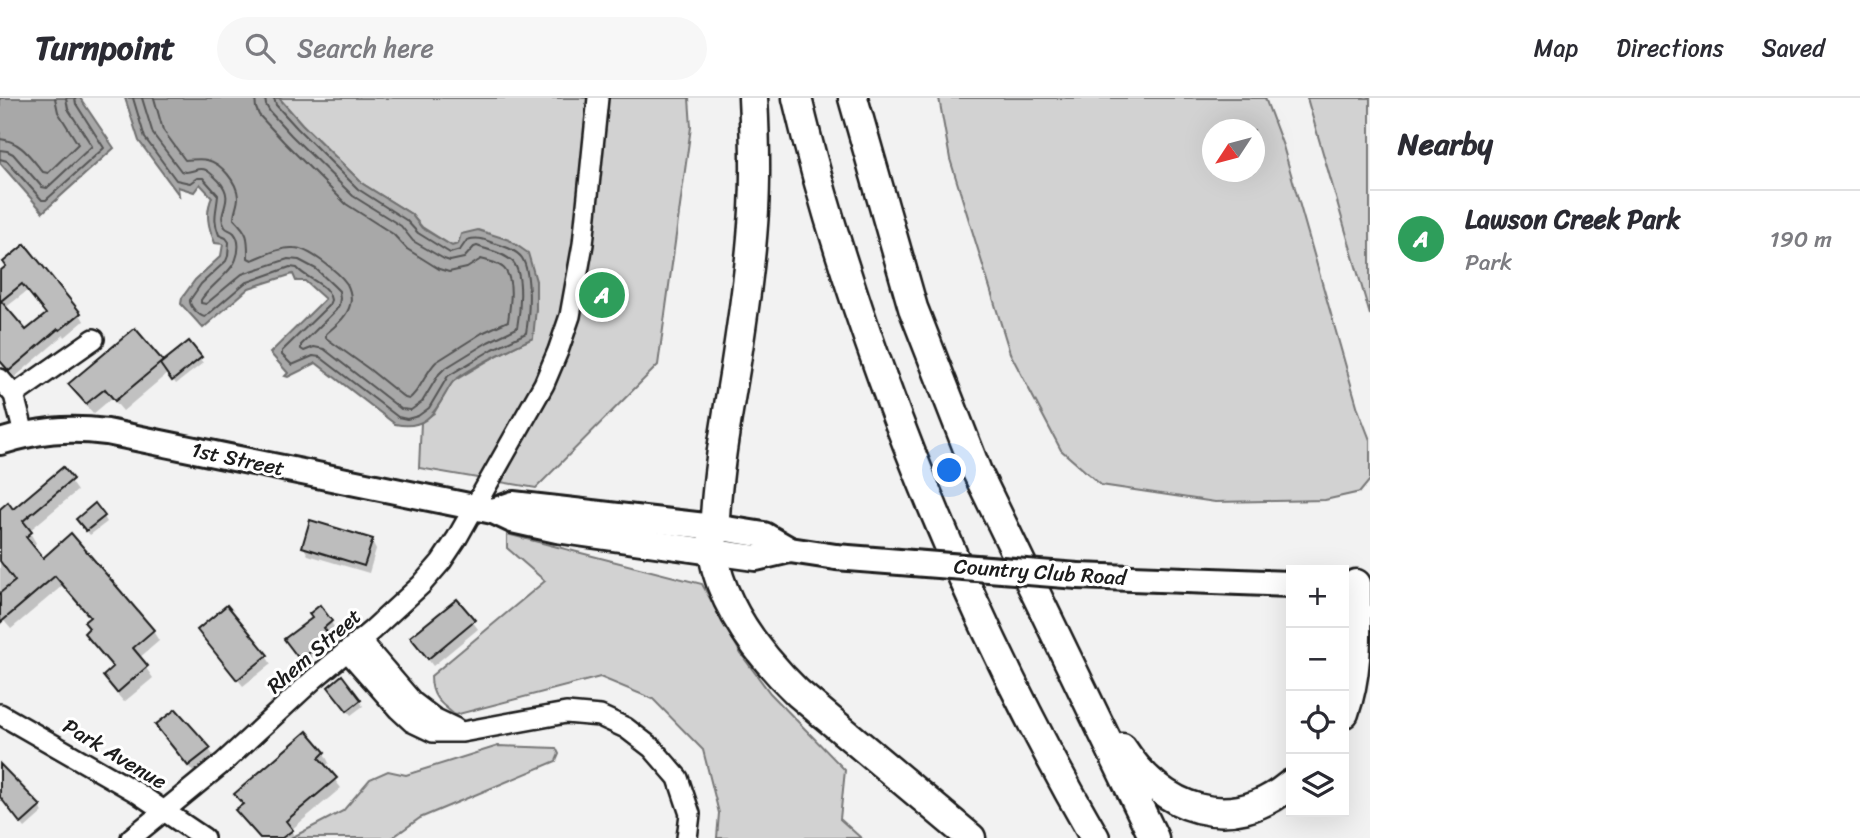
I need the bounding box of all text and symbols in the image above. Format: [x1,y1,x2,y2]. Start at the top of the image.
search box [217,17,707,80]
text: Turnpoint [35,19,175,77]
text: Search here [297,25,434,71]
text: Map [1534,27,1578,69]
text: Directions [1616,27,1724,69]
text: Saved [1762,27,1825,69]
icon: search [241,29,279,67]
text: Nearby [1398,117,1493,171]
north arrow [1202,119,1265,182]
text: Lawson Creek Park [1465,196,1680,242]
text: A [1413,219,1429,260]
text: 190 m [1770,219,1832,260]
text: Park [1465,242,1512,283]
pin: A [579,269,625,321]
street label: 1st Street [188,431,288,487]
your location [932,453,966,487]
street label: Country Club Road [953,547,1129,597]
map controls [1286,565,1349,817]
button: + [1286,565,1349,628]
street label: Rhem Street [258,598,370,704]
button: − [1286,628,1349,691]
button: locate [1286,691,1349,754]
street label: Park Avenue [55,708,175,800]
button: layers [1286,754,1349,817]

